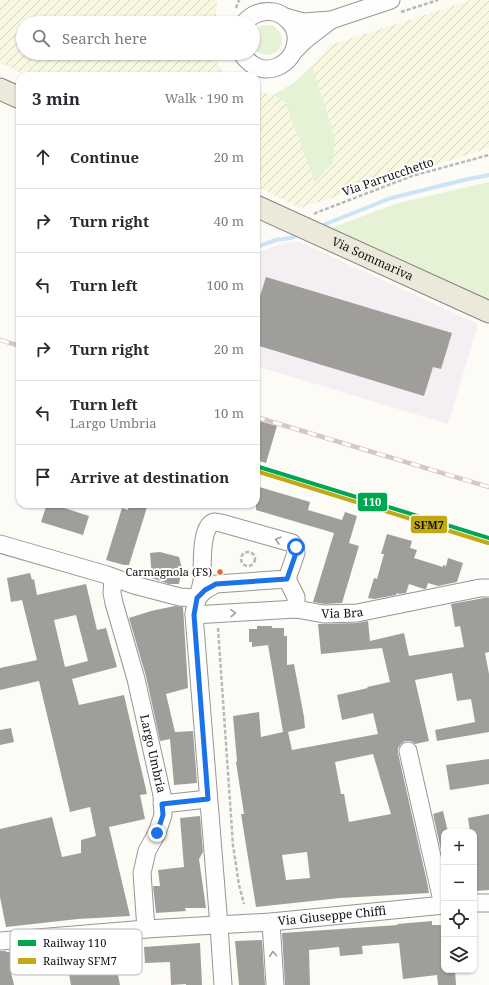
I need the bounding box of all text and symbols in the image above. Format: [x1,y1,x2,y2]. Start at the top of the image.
search box [16,16,260,60]
icon: search [30,27,52,49]
text: Search here [62,28,147,48]
text: 3 min [32,87,80,110]
text: Walk · 190 m [165,89,244,107]
icon: ahead [32,146,54,168]
text: Continue [70,147,139,167]
text: 20 m [214,148,244,166]
street label: Via Parrucchetto [340,153,436,200]
icon: right [32,210,54,232]
text: Turn right [70,211,149,231]
text: 40 m [214,212,244,230]
street label: Via Sommariva [329,233,416,285]
icon: left [32,274,54,296]
text: Turn left [70,275,138,295]
text: 100 m [207,276,244,294]
icon: right [32,338,54,360]
text: Turn right [70,339,149,359]
text: 20 m [214,340,244,358]
text: Turn left [70,394,138,414]
icon: left [32,402,54,424]
text: 10 m [214,404,244,422]
text: Largo Umbria [70,414,157,432]
icon: arrive [32,466,54,488]
text: Arrive at destination [70,467,229,487]
line badge: 110 [357,492,388,512]
text: 110 [363,494,381,509]
line badge: SFM7 [410,515,448,534]
text: SFM7 [414,517,444,532]
one-way arrow [275,536,281,544]
route start [287,538,305,556]
place label: Carmagnola (FS) [125,564,212,579]
marker: Carmagnola (FS) [215,567,225,577]
street label: Via Bra [321,603,365,622]
one-way arrow [230,608,236,617]
street label: Largo Umbria [136,713,170,795]
route end [148,824,166,842]
map controls [441,829,477,973]
button: + [441,829,477,865]
button: − [441,865,477,901]
button: locate [441,901,477,937]
street label: Via Giuseppe Chiffi [277,902,387,929]
legend [10,929,142,975]
text: Railway 110 [43,935,106,950]
button: layers [441,937,477,973]
one-way arrow [269,951,277,957]
text: Railway SFM7 [43,953,117,968]

